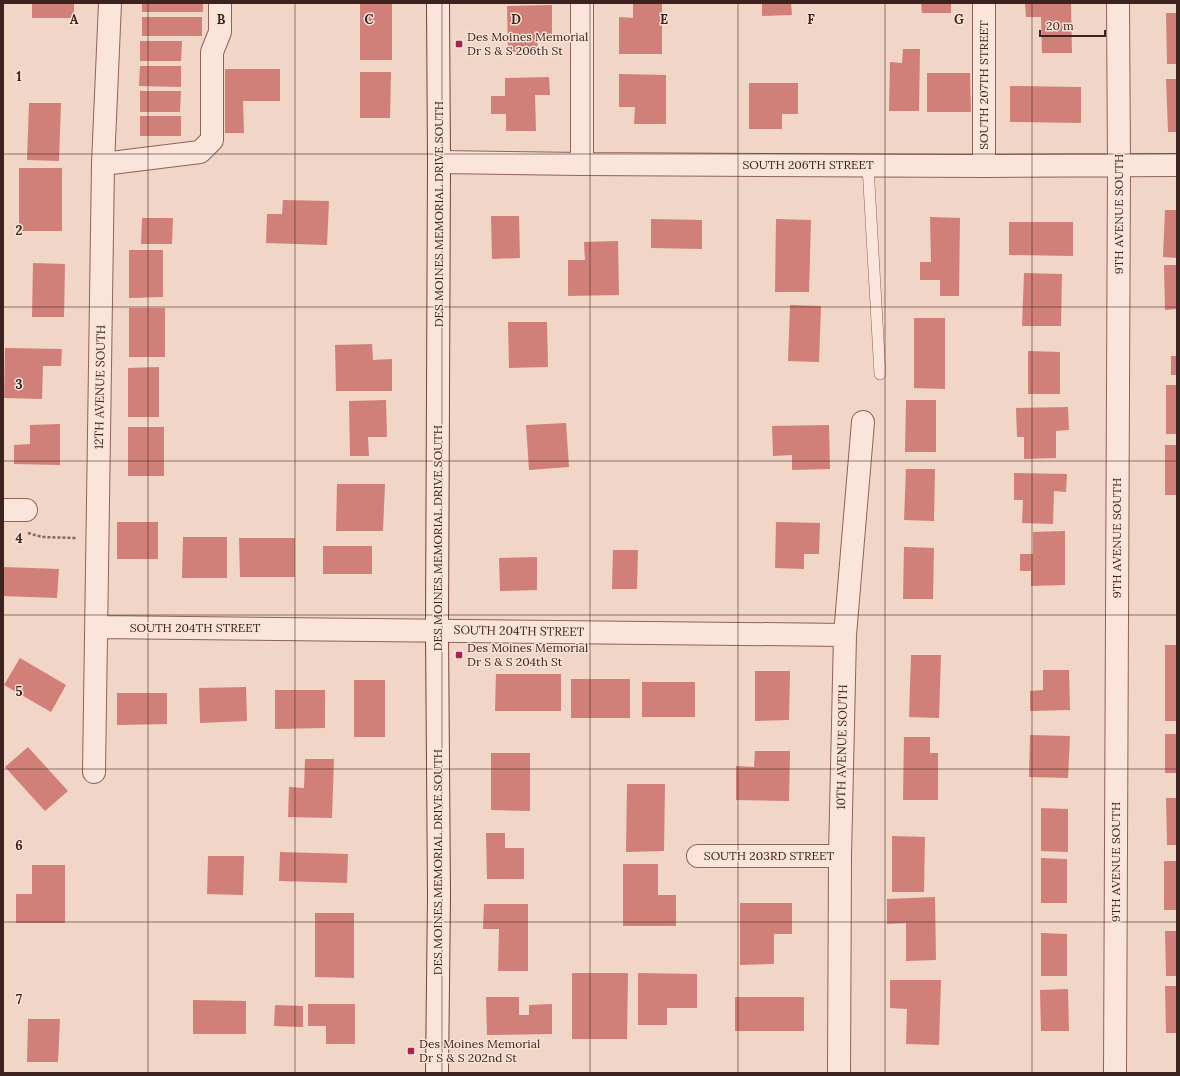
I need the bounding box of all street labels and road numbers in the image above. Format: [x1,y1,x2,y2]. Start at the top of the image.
street label: SOUTH 207TH STREET [976,20,991,150]
street label: DES MOINES MEMORIAL DRIVE SOUTH [431,101,446,327]
street label: 9TH AVENUE SOUTH [1111,154,1126,274]
street label: SOUTH 206TH STREET [742,157,874,172]
street label: 12TH AVENUE SOUTH [91,325,108,449]
street label: DES MOINES MEMORIAL DRIVE SOUTH [430,425,445,651]
street label: 9TH AVENUE SOUTH [1109,478,1124,598]
street label: SOUTH 204TH STREET [130,620,261,635]
street label: SOUTH 204TH STREET [454,622,585,639]
street label: 10TH AVENUE SOUTH [833,684,850,810]
street label: DES MOINES MEMORIAL DRIVE SOUTH [430,749,445,975]
street label: 9TH AVENUE SOUTH [1108,802,1123,922]
street label: SOUTH 203RD STREET [704,848,834,863]

